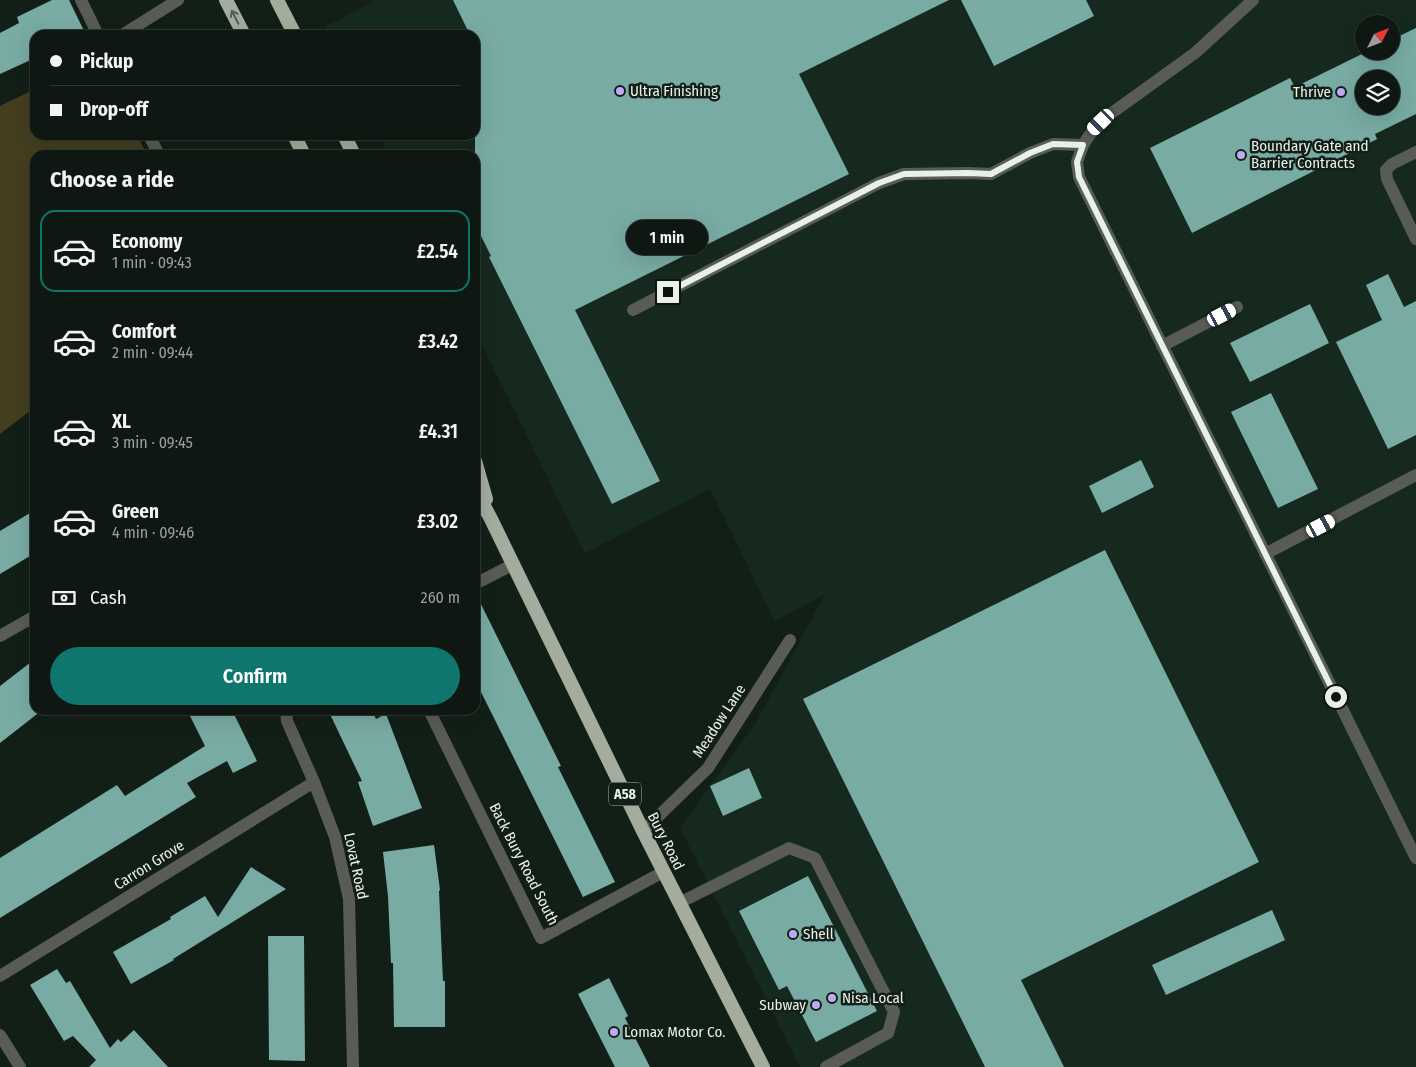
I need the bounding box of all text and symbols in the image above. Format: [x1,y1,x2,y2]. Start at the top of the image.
one-way arrow [230,10,240,25]
north arrow [1355,15,1400,60]
map controls [1355,15,1400,115]
text: Pickup [80,50,133,73]
button: layers [1355,70,1400,115]
place label: Ultra Finishing [630,82,718,100]
place label: Thrive [1293,83,1331,101]
marker: Ultra Finishing [614,85,626,97]
marker: Thrive [1335,86,1347,98]
text: Drop-off [80,98,148,121]
car [1085,106,1117,138]
place label: Boundary Gate and Barrier Contracts [1251,137,1369,172]
marker: Boundary Gate and Barrier Contracts [1235,149,1247,161]
text: Choose a ride [50,166,174,193]
callout: 1 min [627,220,709,254]
text: 1 min [650,228,684,247]
icon: car [52,229,97,274]
text: Economy [112,230,182,253]
text: £2.54 [417,240,458,263]
text: 1 min · 09:43 [112,253,192,272]
route end [657,281,679,303]
car [1205,301,1238,329]
icon: car [52,319,97,364]
text: Comfort [112,320,176,343]
text: £3.42 [418,330,458,353]
text: 2 min · 09:44 [112,343,193,362]
icon: car [52,409,97,454]
text: XL [112,410,131,433]
text: £4.31 [419,420,458,443]
text: 3 min · 09:45 [112,433,193,452]
icon: car [52,499,97,544]
text: Green [112,500,159,523]
text: £3.02 [417,510,458,533]
car [1304,512,1337,540]
text: 4 min · 09:46 [112,523,194,542]
icon: cash [50,584,78,612]
text: Cash [90,586,127,609]
text: 260 m [421,588,460,607]
button: Confirm [50,647,460,705]
street label: Meadow Lane [689,681,749,761]
route start [1325,686,1347,708]
road number: A58 [609,782,641,806]
street label: Back Bury Road South [485,800,563,928]
street label: Bury Road [644,809,688,873]
street label: Lovat Road [340,831,372,901]
street label: Carron Grove [111,836,187,894]
place label: Shell [803,925,834,943]
marker: Shell [787,928,799,940]
place label: Nisa Local [842,989,904,1007]
marker: Nisa Local [826,992,838,1004]
place label: Subway [759,996,806,1014]
marker: Subway [810,999,822,1011]
place label: Lomax Motor Co. [624,1023,725,1041]
marker: Lomax Motor Co. [608,1026,620,1038]

